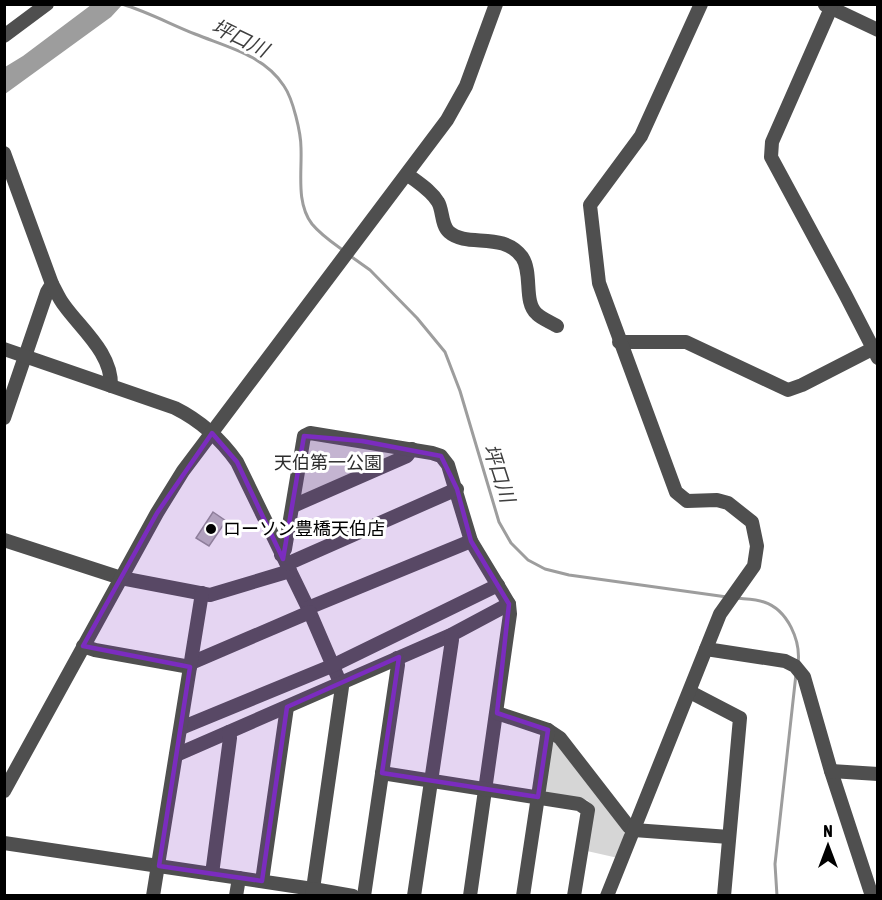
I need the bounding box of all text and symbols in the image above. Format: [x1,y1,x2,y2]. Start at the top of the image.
water label: 坪口川 [208,14,274,62]
water label: 坪口川 [479,441,520,507]
park label: 天伯第一公園 [274,452,382,473]
place label: ローソン豊橋天伯店 [223,518,385,539]
marker: ローソン豊橋天伯店 [204,522,218,536]
north arrow [798,816,858,876]
text: N [823,822,833,840]

